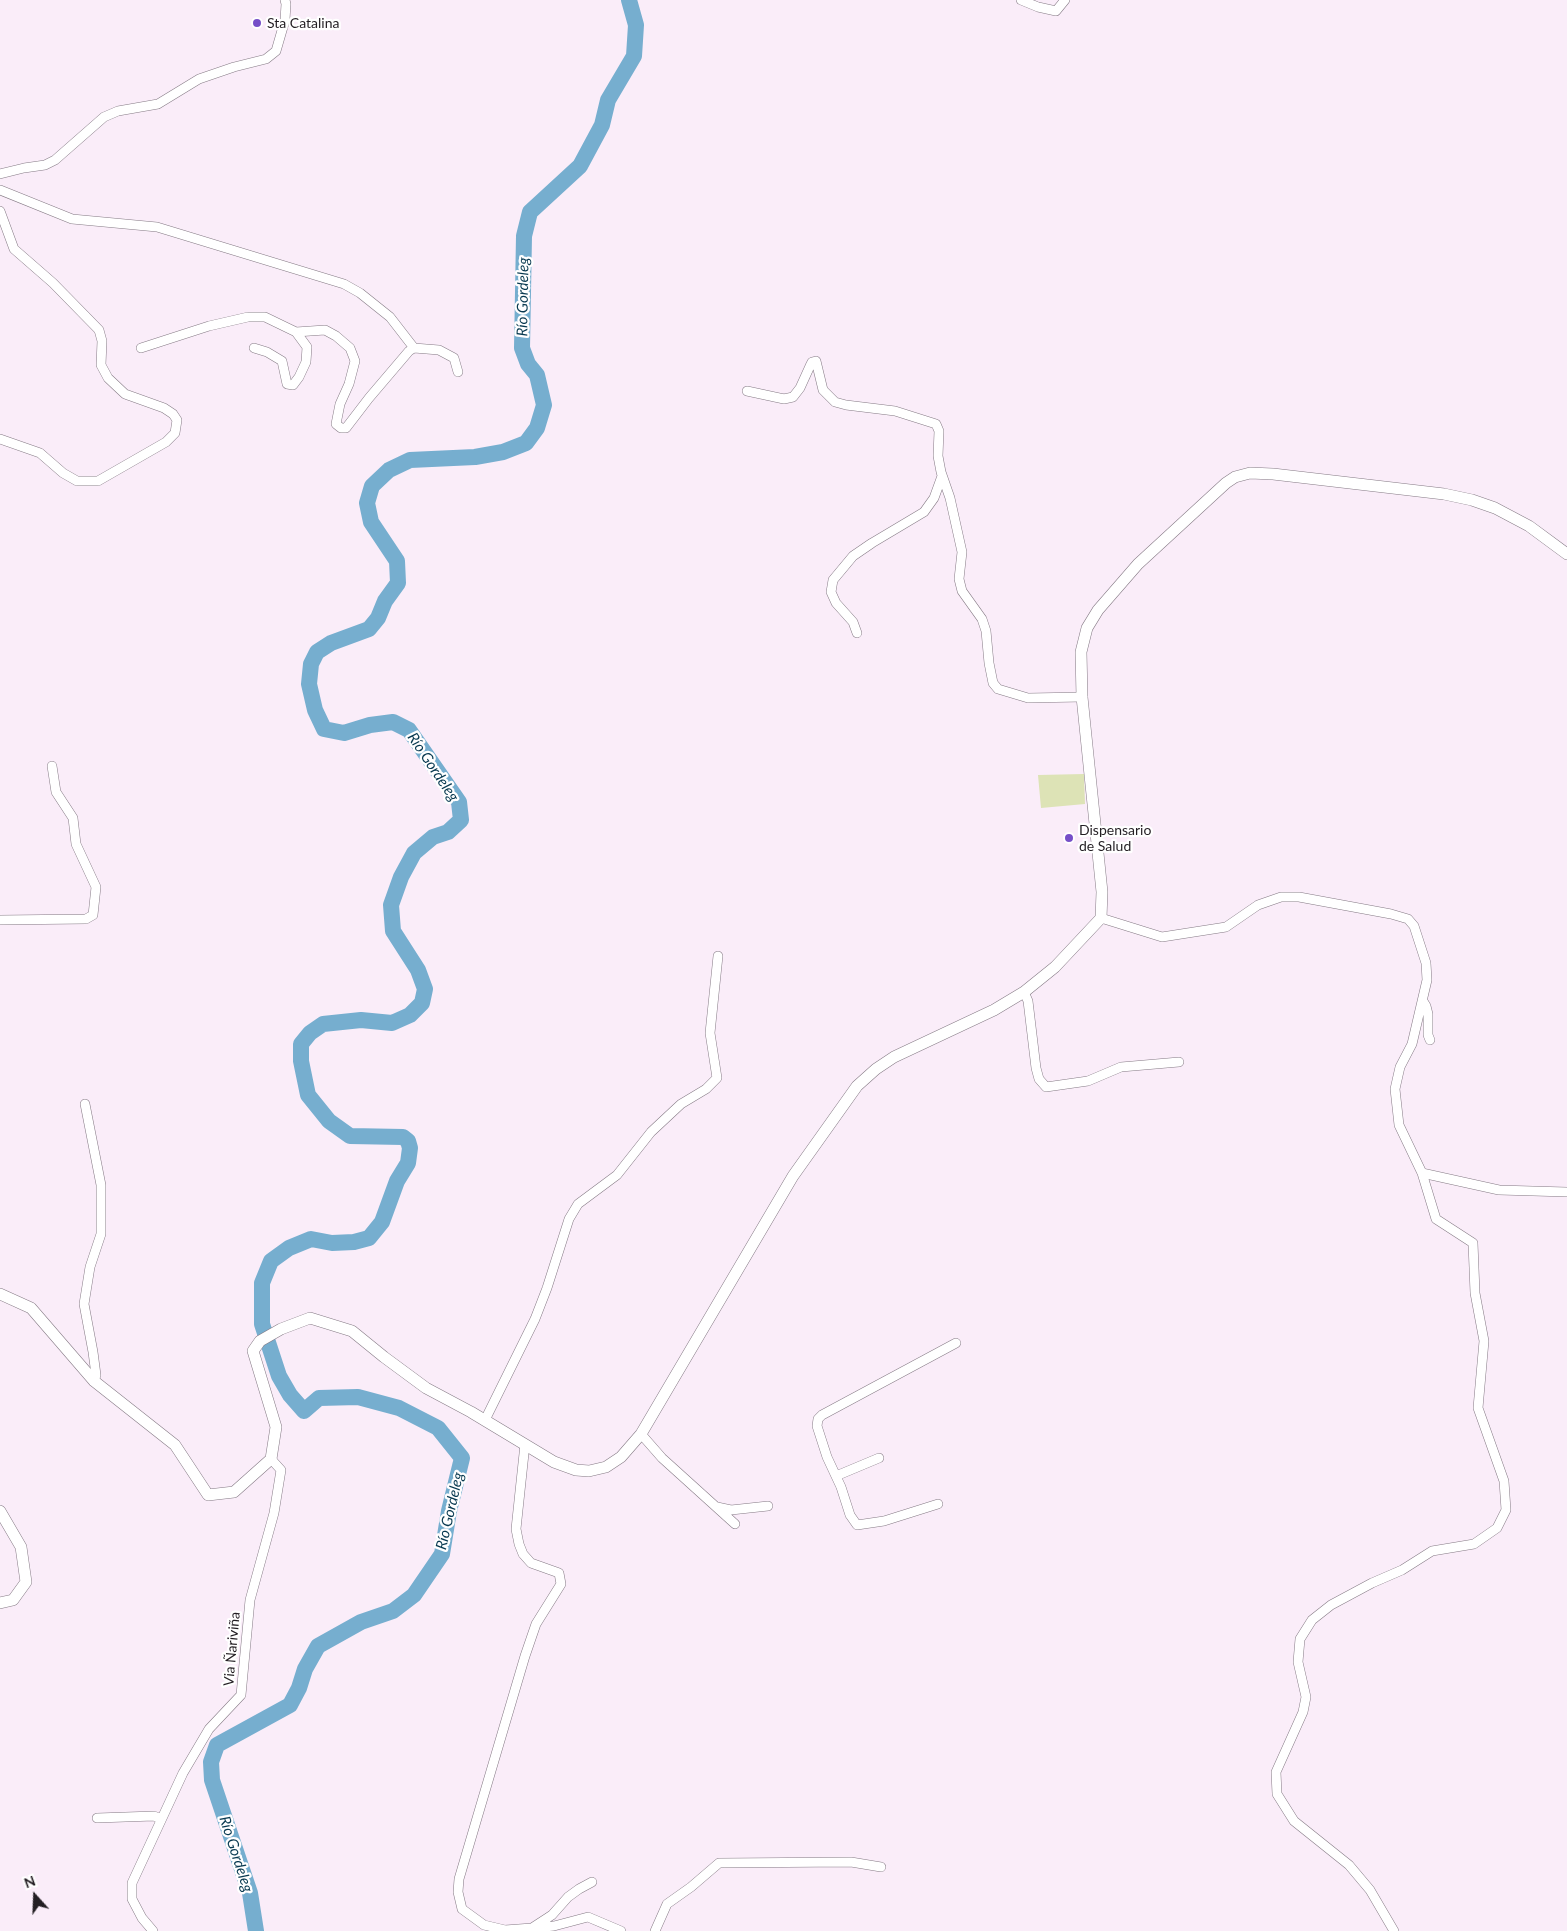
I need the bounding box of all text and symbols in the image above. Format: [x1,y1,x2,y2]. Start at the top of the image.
place label: Sta Catalina [267,15,339,31]
marker: Sta Catalina [251,17,263,29]
water label: Río Gordeleg [513,257,533,337]
water label: Río Gordeleg [403,729,463,805]
place label: Dispensario de Salud [1079,822,1151,854]
marker: Dispensario de Salud [1063,832,1075,844]
water label: Río Gordeleg [432,1470,468,1552]
street label: Via Ñariviña [220,1611,244,1687]
water label: Río Gordeleg [215,1814,257,1894]
north arrow [10,1871,60,1921]
text: N [22,1872,38,1891]

